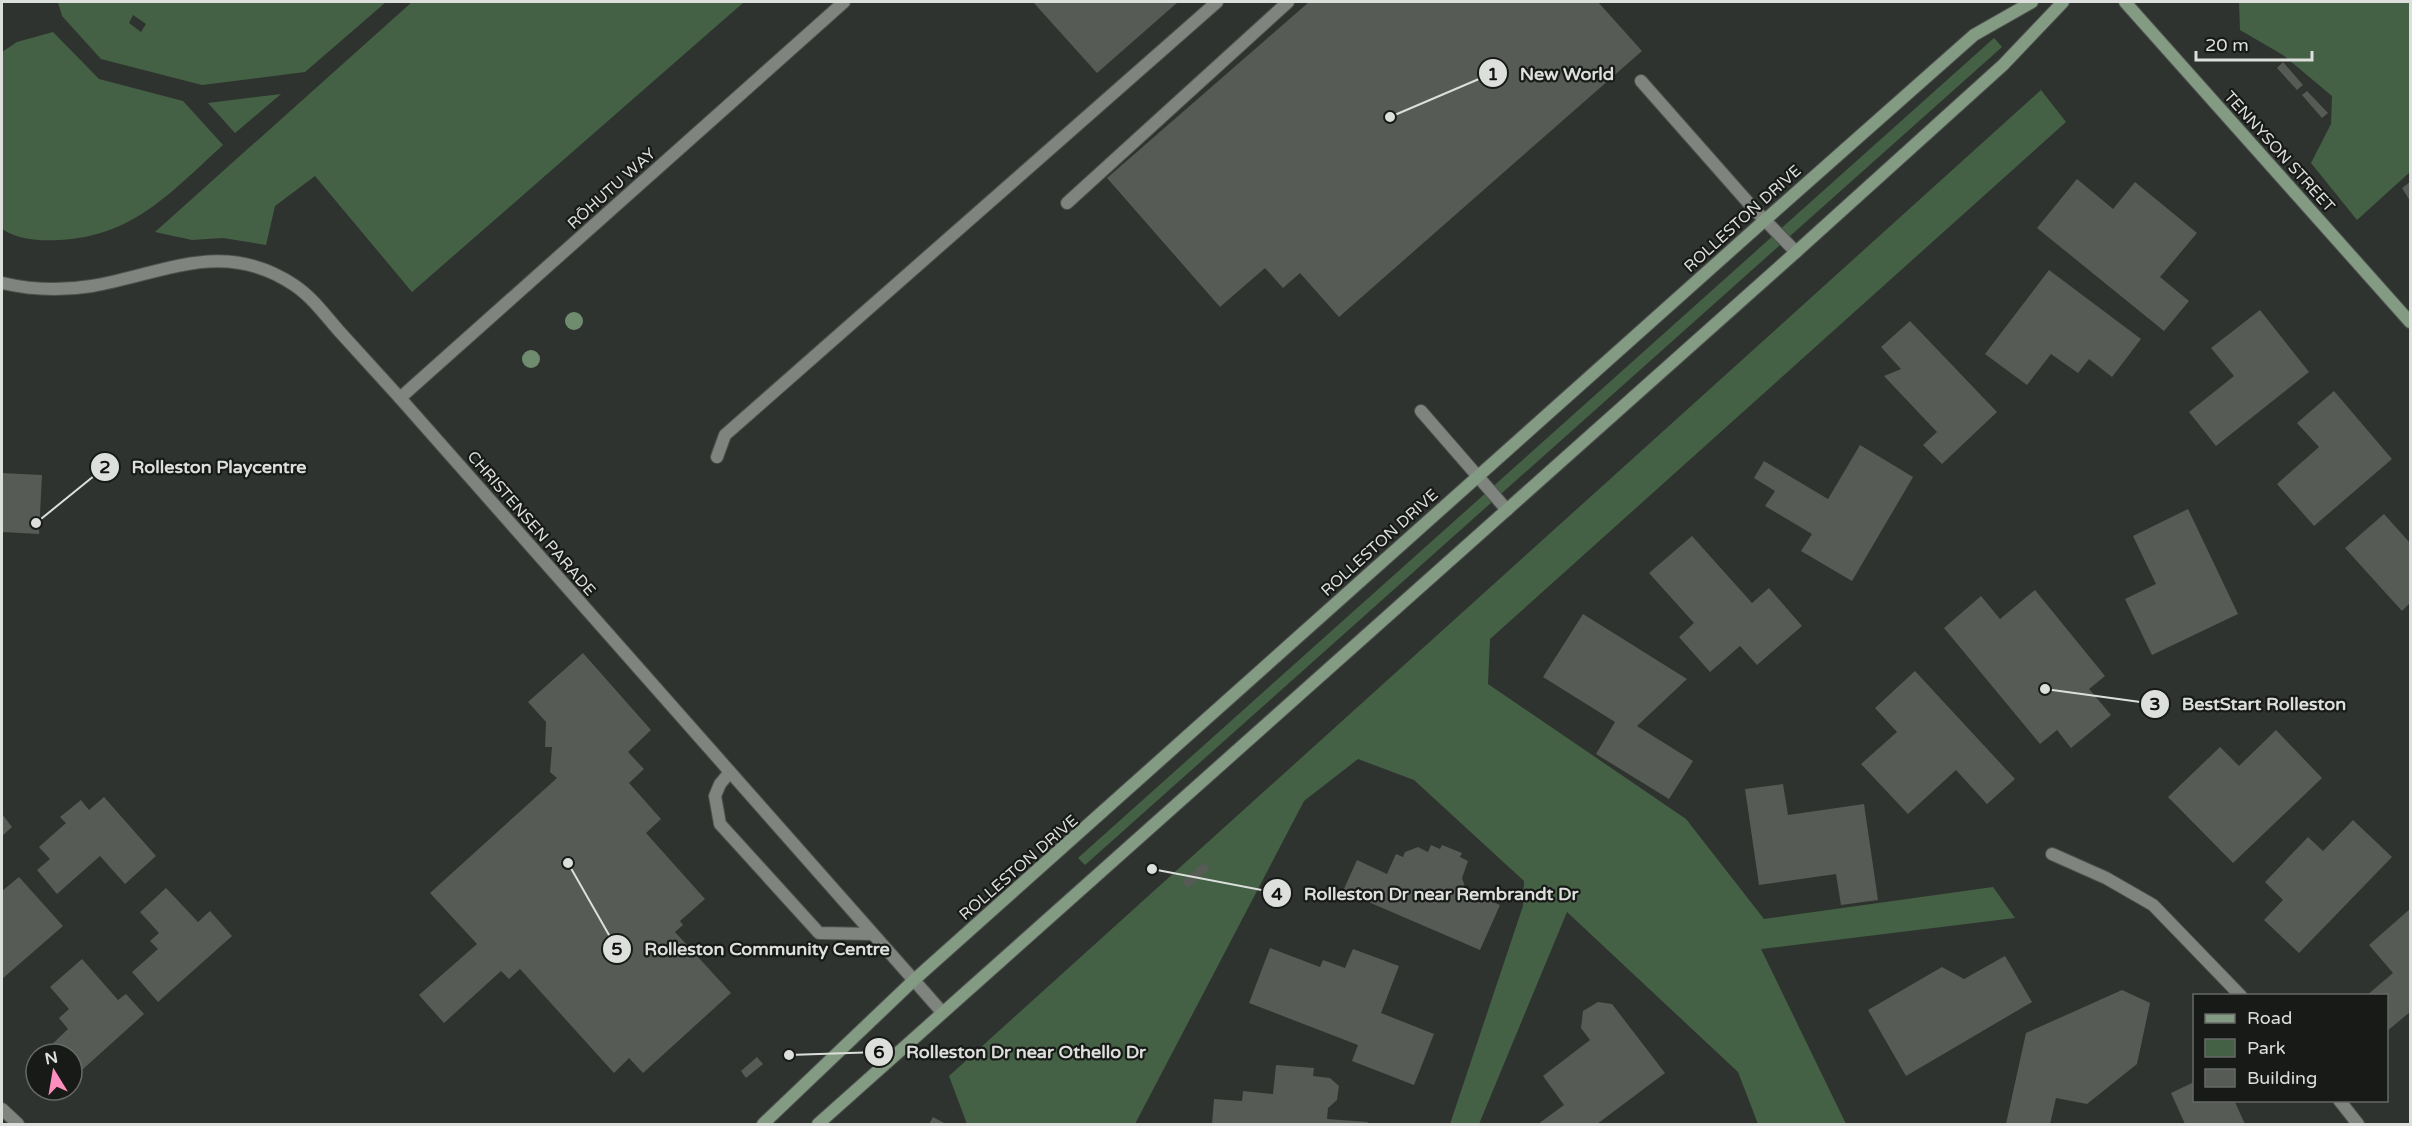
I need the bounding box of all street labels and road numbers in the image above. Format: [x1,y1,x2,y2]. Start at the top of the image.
street label: TENNYSON STREET [2220,87,2339,217]
street label: RŌHUTU WAY [563,144,660,234]
street label: ROLLESTON DRIVE [1680,161,1805,277]
street label: CHRISTENSEN PARADE [463,447,600,600]
street label: ROLLESTON DRIVE [1317,485,1442,601]
street label: ROLLESTON DRIVE [955,811,1082,925]

